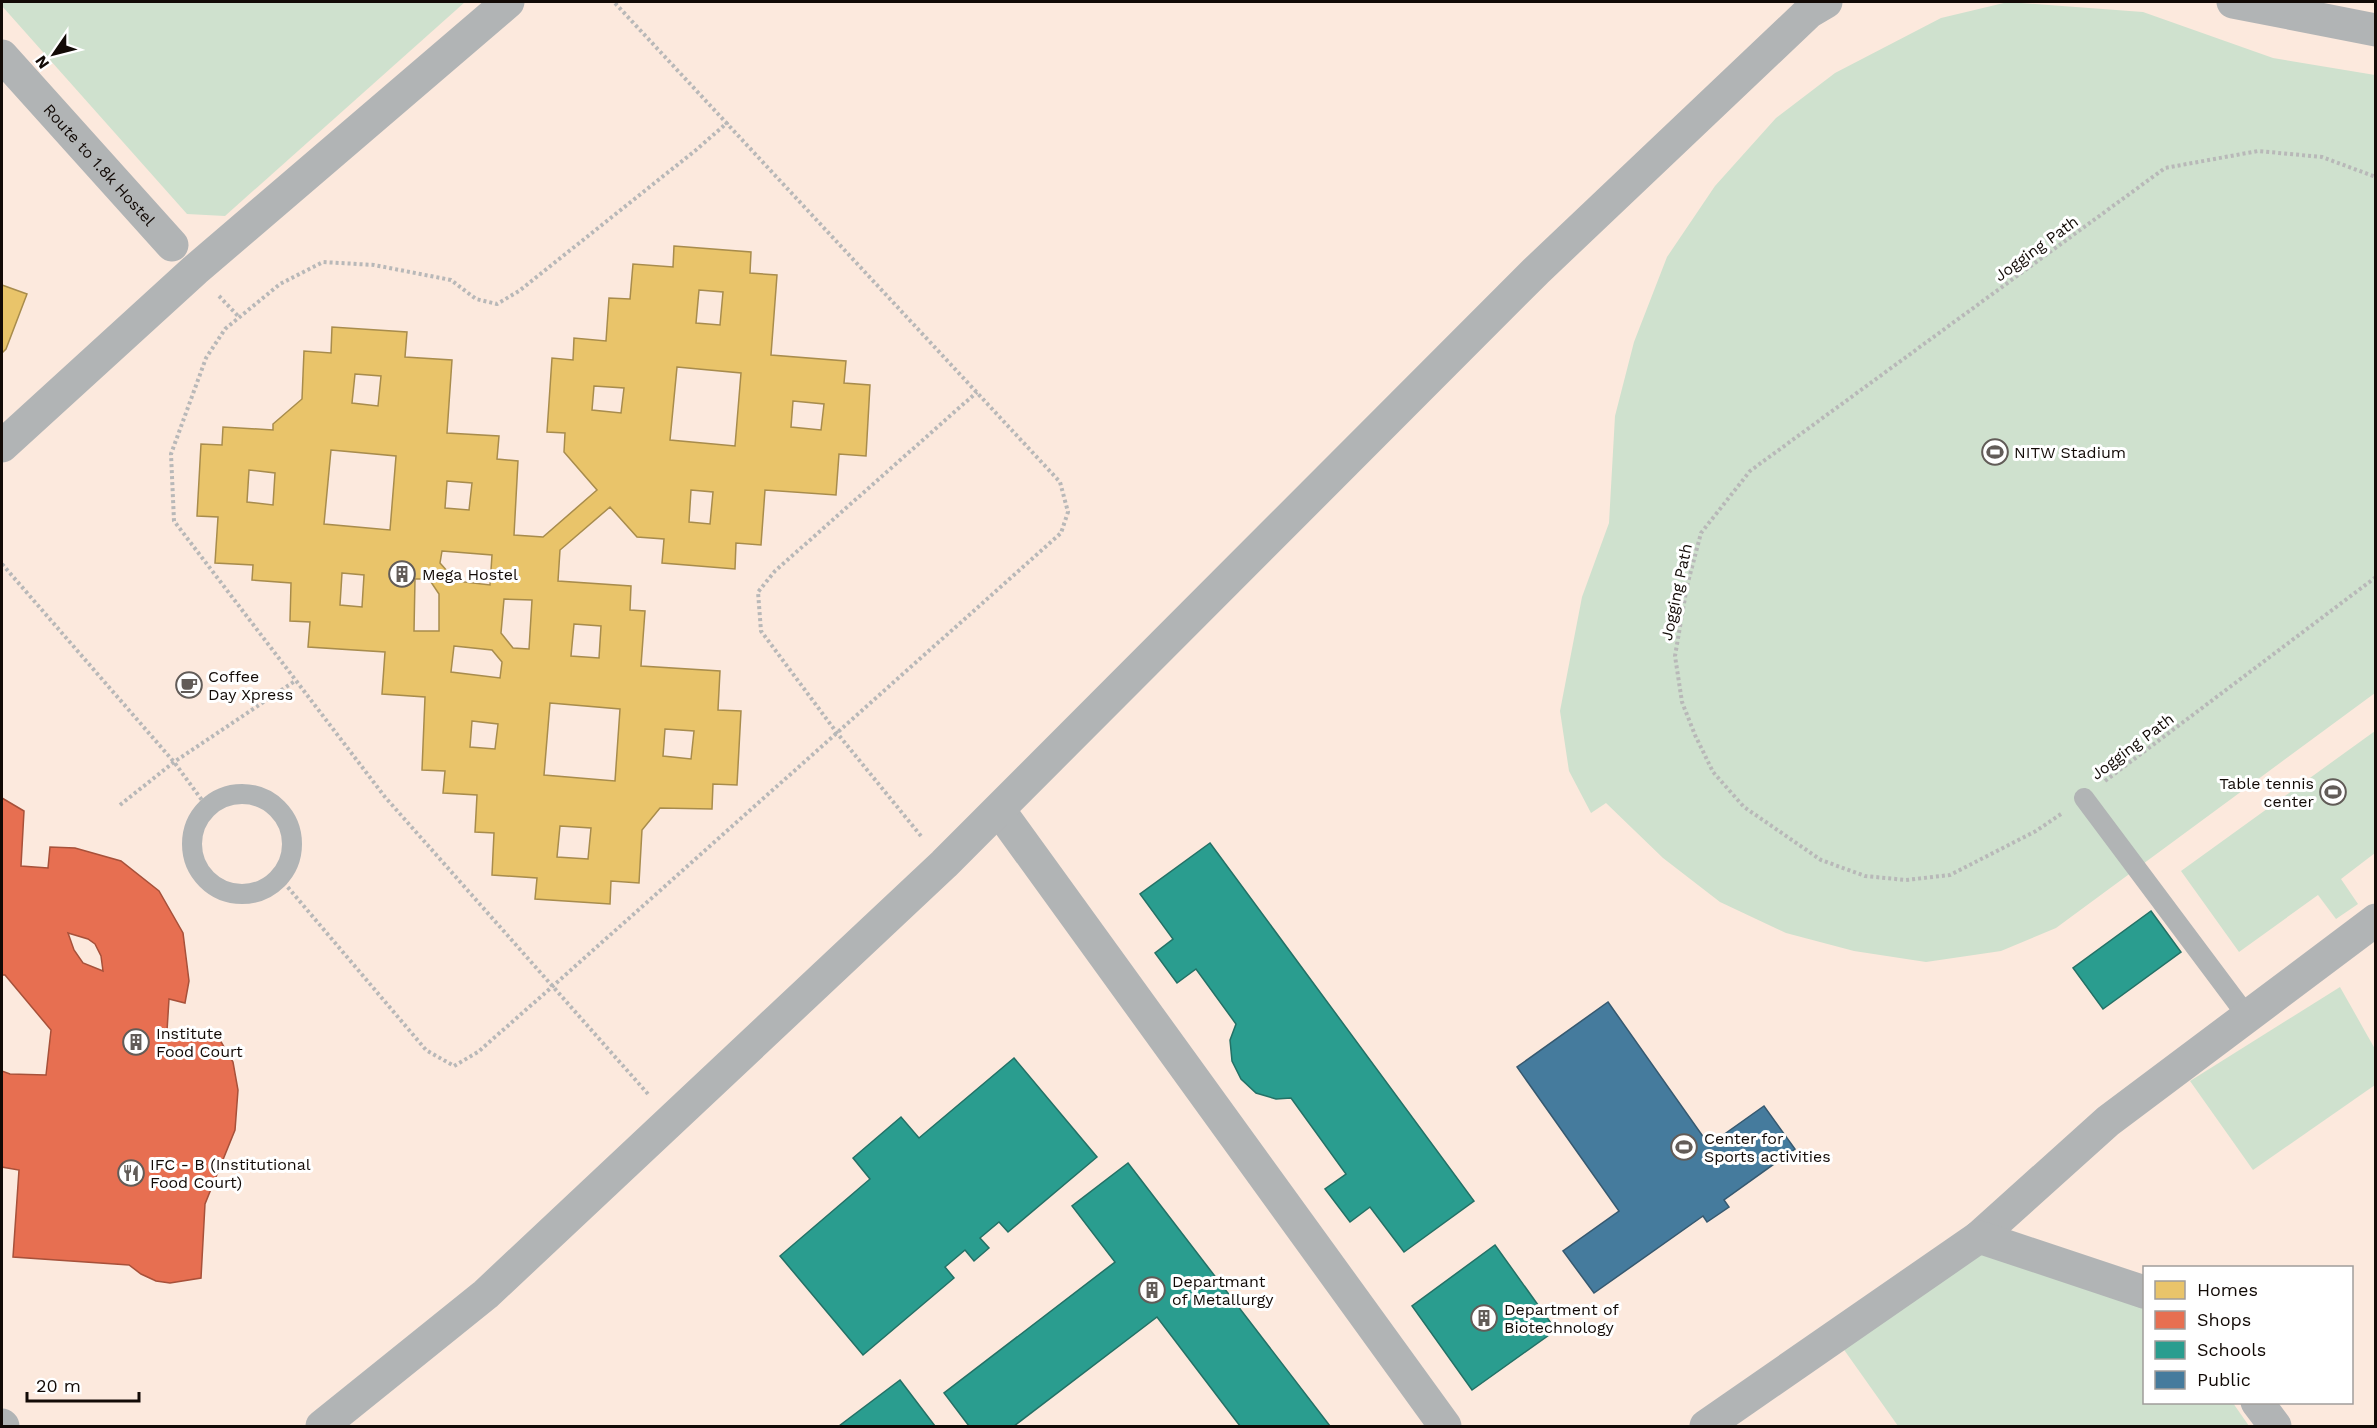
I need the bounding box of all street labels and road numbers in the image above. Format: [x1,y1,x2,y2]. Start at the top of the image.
street label: Route to 1.8k Hostel [40,100,159,230]
street label: Jogging Path [1991,212,2082,285]
street label: Jogging Path [1657,542,1696,642]
street label: Jogging Path [2087,709,2177,784]

